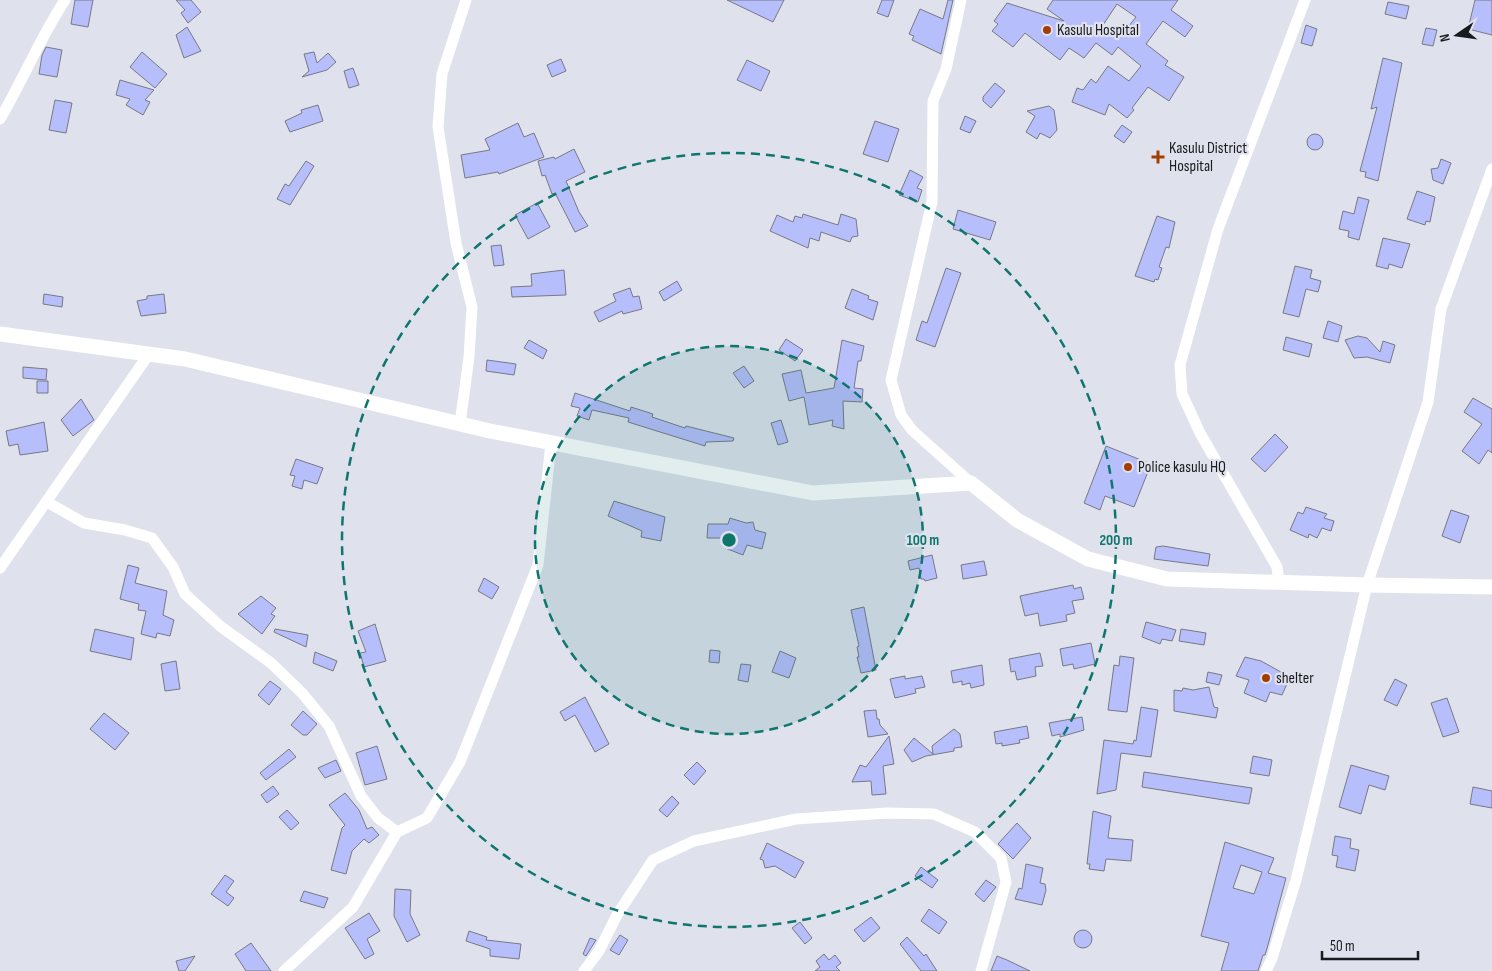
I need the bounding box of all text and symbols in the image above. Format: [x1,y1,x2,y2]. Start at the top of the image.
north arrow [1432,10,1482,60]
place label: Kasulu Hospital [1057,21,1139,40]
marker: Kasulu Hospital [1041,24,1053,36]
text: N [1436,32,1454,43]
place label: Kasulu District Hospital [1169,139,1247,176]
marker: Kasulu District Hospital [1151,150,1165,164]
place label: Police kasulu HQ [1138,458,1226,477]
marker: Police kasulu HQ [1122,461,1134,473]
centre of rings [720,531,738,549]
text: 100 m [907,531,939,550]
text: 200 m [1099,531,1133,550]
place label: shelter [1276,669,1314,688]
marker: shelter [1260,672,1272,684]
scale bar [1322,928,1418,960]
text: 50 m [1330,937,1355,956]

